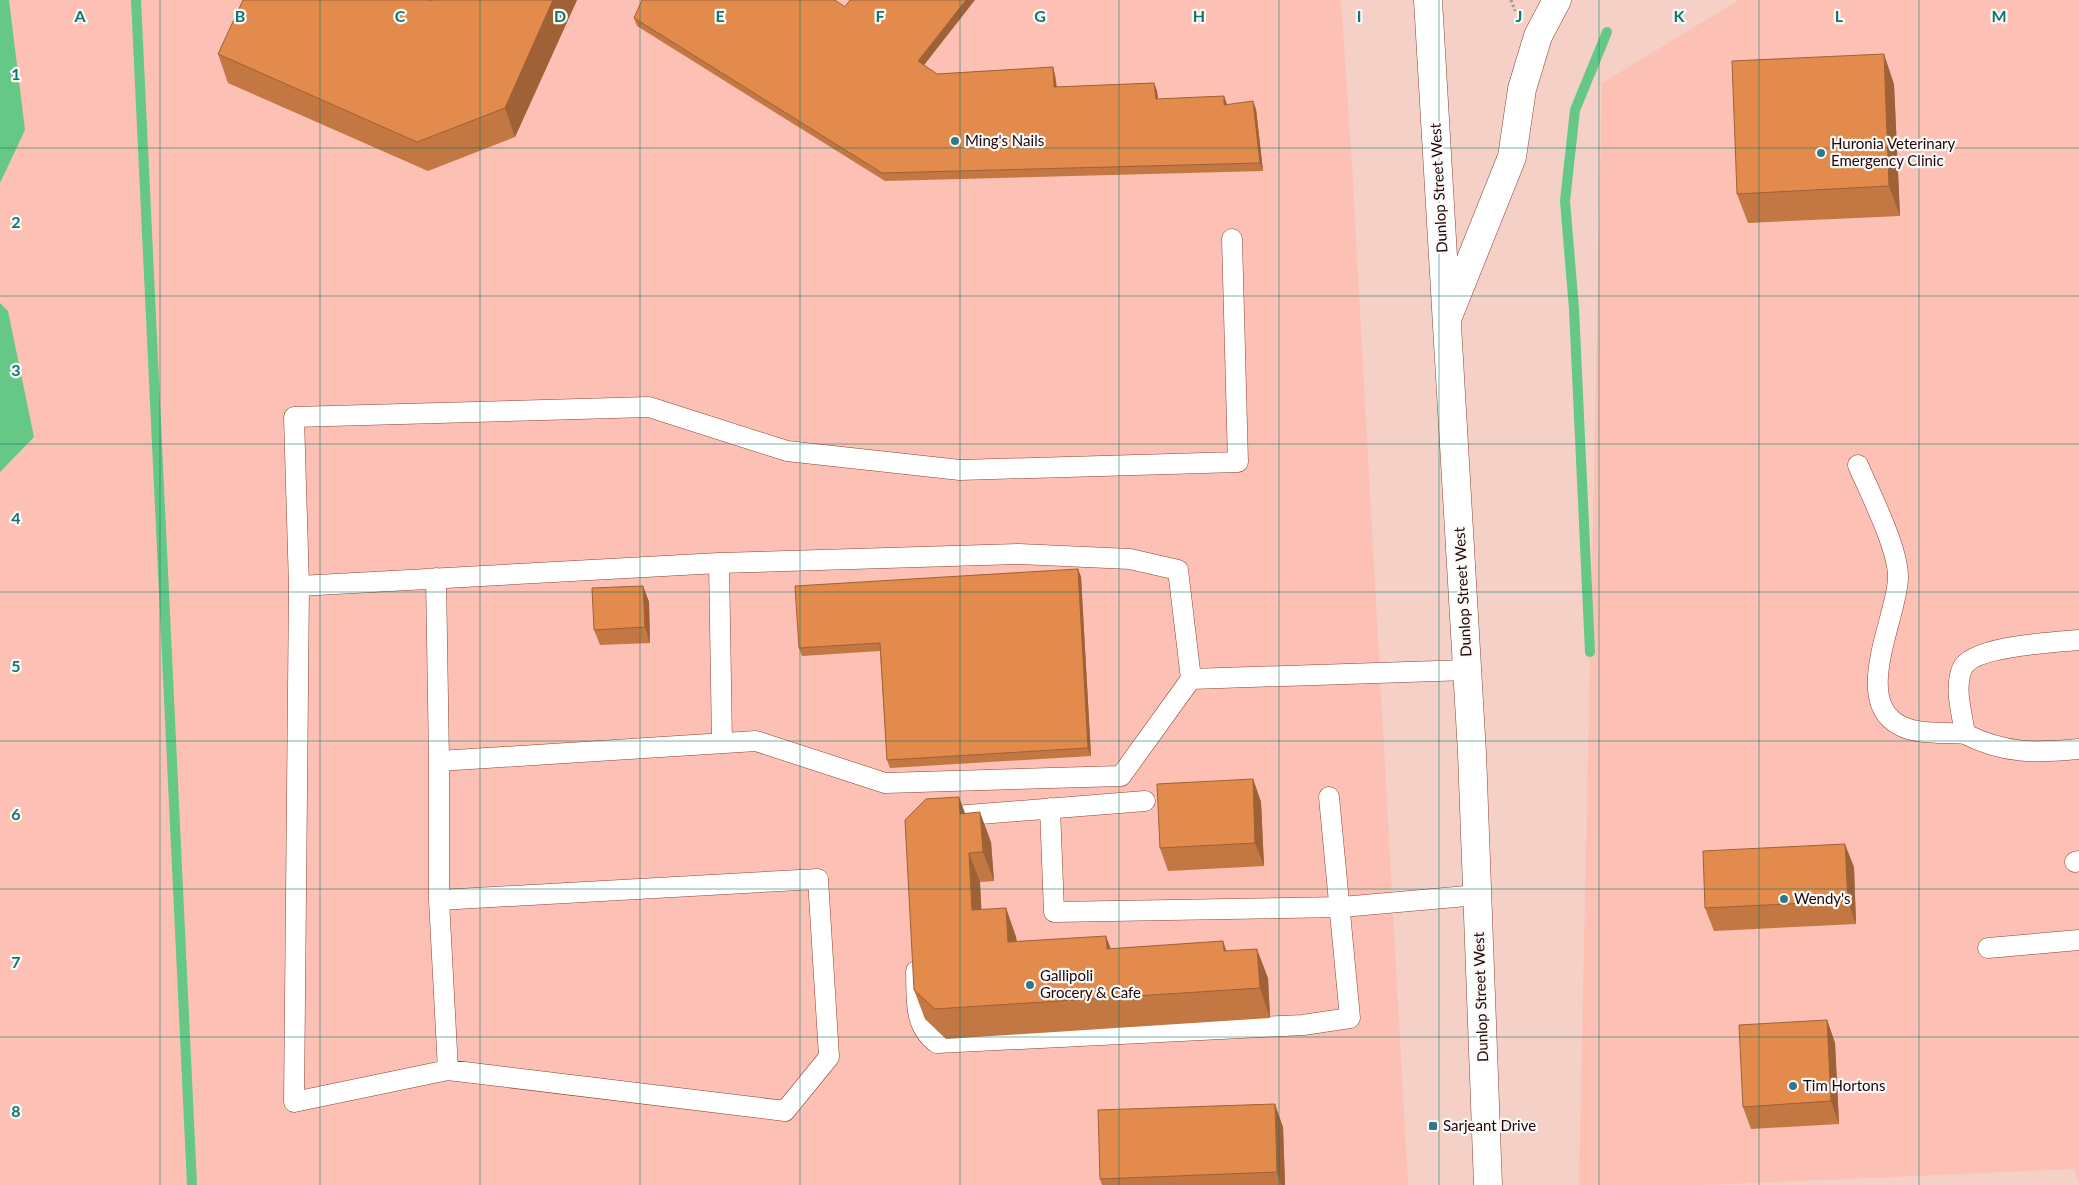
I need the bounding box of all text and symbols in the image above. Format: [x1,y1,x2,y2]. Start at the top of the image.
text: A [73,6,86,25]
text: B [235,6,245,25]
text: C [395,6,406,25]
text: D [554,6,566,25]
text: E [715,6,725,25]
text: F [875,6,885,25]
text: G [1034,6,1046,25]
text: H [1193,6,1205,25]
text: I [1357,6,1361,25]
text: J [1516,6,1522,25]
text: K [1674,6,1686,25]
text: L [1835,6,1844,25]
text: M [1991,6,2007,25]
text: 1 [11,64,21,83]
street label: Dunlop Street West [1426,122,1450,253]
place label: Ming's Nails [965,131,1044,149]
place label: Huronia Veterinary Emergency Clinic [1831,134,1956,169]
marker: Ming's Nails [949,135,961,147]
marker: Huronia Veterinary Emergency Clinic [1815,147,1827,159]
text: 2 [11,212,21,231]
text: 3 [11,360,21,379]
text: 4 [11,508,21,527]
street label: Dunlop Street West [1450,526,1474,657]
text: 5 [11,656,21,675]
text: 6 [11,804,21,823]
place label: Wendy's [1794,889,1851,907]
marker: Wendy's [1778,893,1790,905]
street label: Dunlop Street West [1469,931,1491,1062]
text: 7 [11,952,21,971]
place label: Gallipoli Grocery & Cafe [1040,966,1141,1001]
marker: Gallipoli Grocery & Cafe [1024,979,1036,991]
place label: Tim Hortons [1803,1076,1885,1094]
marker: Tim Hortons [1787,1080,1799,1092]
text: 8 [11,1101,21,1120]
place label: Sarjeant Drive [1443,1116,1536,1134]
marker: Sarjeant Drive [1427,1120,1439,1132]

